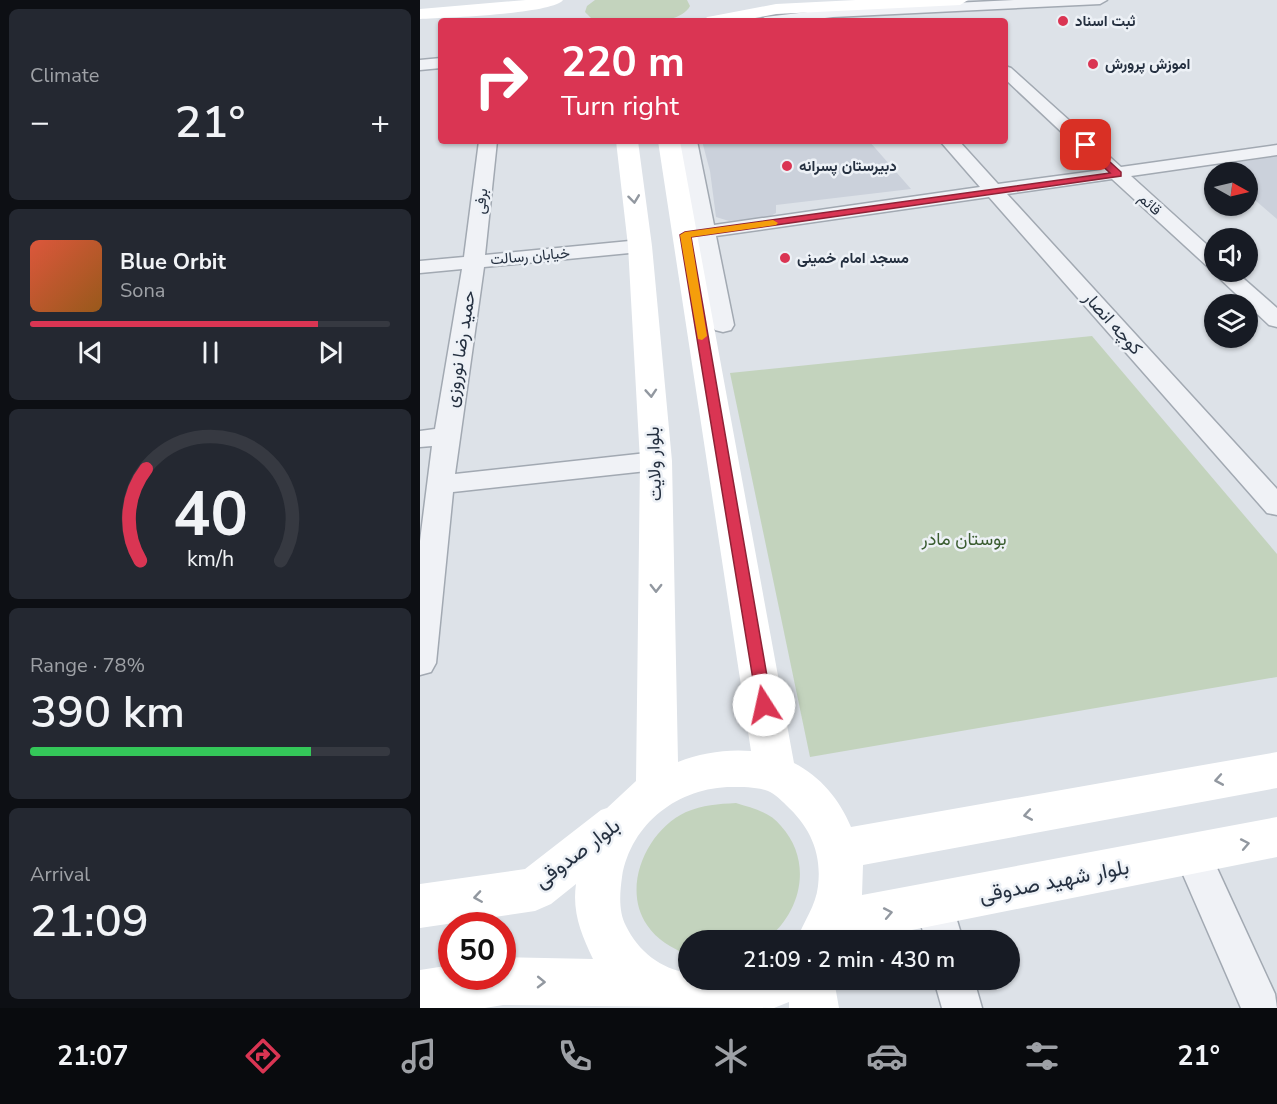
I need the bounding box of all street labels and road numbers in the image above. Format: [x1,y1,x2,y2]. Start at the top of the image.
street label: برفی [470,187,492,215]
street label: قائم [1134,188,1166,220]
street label: خیابان رسالت [489,243,571,269]
street label: کوچه انصار [1077,285,1148,360]
street label: حمید رضا نوروزی [439,289,481,409]
street label: بلوار ولایت [641,426,667,502]
street label: بلوار صدوقی [528,811,626,895]
street label: بلوار شهید صدوقی [977,853,1131,909]

